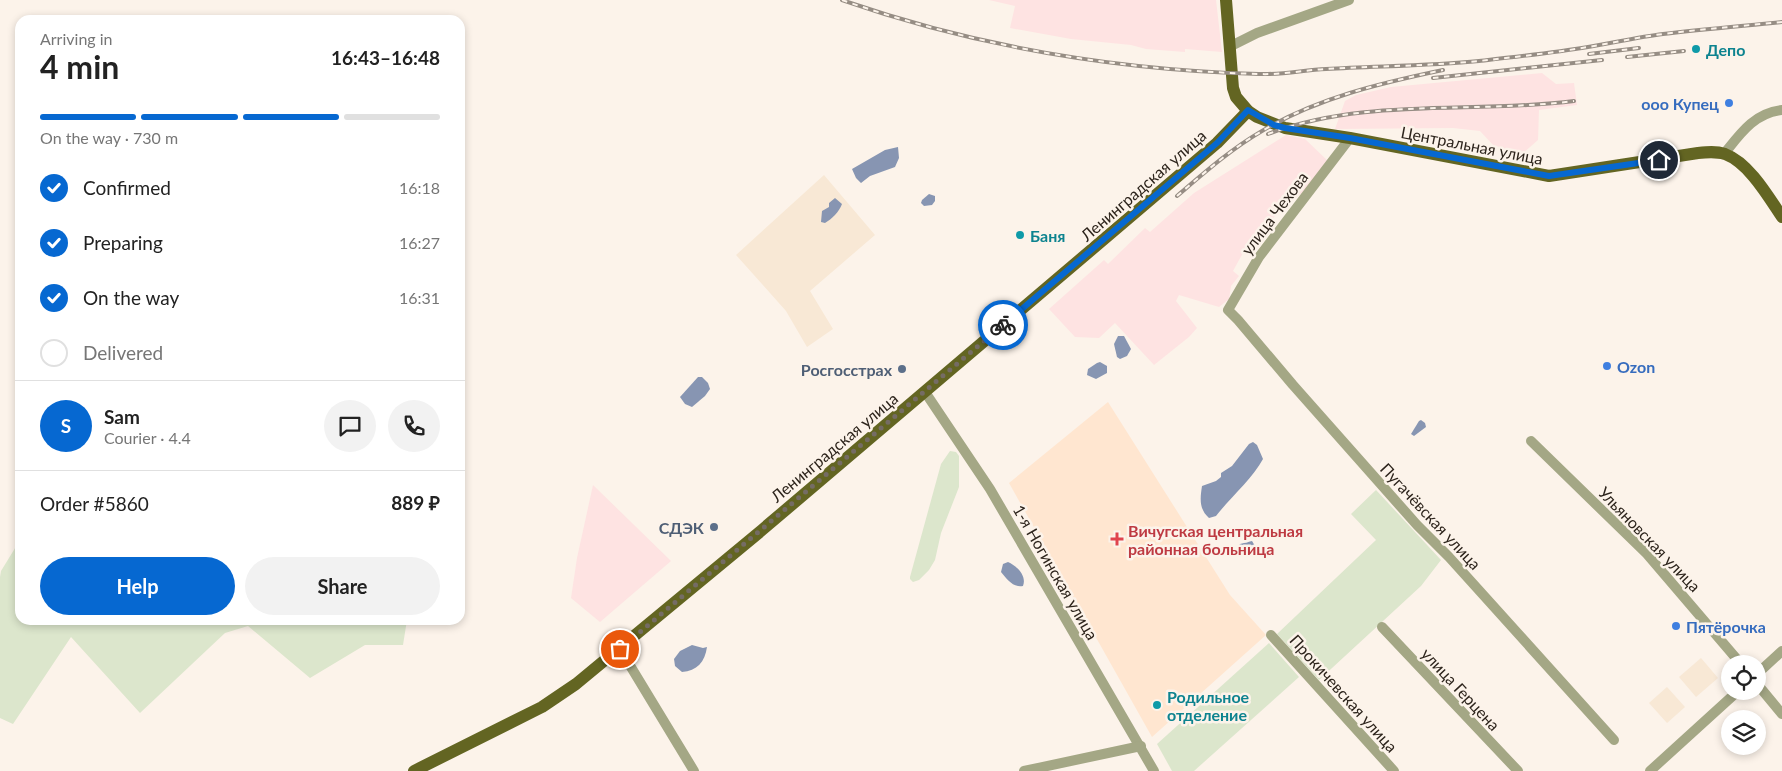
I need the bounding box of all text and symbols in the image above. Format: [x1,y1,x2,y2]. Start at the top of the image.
text: Arriving in [40,29,113,48]
place label: Депо [1706,40,1745,59]
marker: Депо [1690,43,1702,55]
text: 16:43–16:48 [331,46,440,69]
text: 4 min [40,47,119,86]
place label: ооо Купец [1641,94,1719,113]
marker: ооо Купец [1723,97,1735,109]
street label: Центральная улица [1399,122,1545,168]
street label: Ленинградская улица [1076,125,1210,245]
text: On the way · 730 m [40,128,178,147]
pin [1638,139,1680,181]
icon: home [1645,146,1673,174]
street label: улица Чехова [1237,168,1311,258]
icon: check [40,174,68,202]
text: Confirmed [83,176,171,199]
text: 16:18 [399,178,440,197]
place label: Баня [1030,226,1065,245]
icon: check [40,229,68,257]
marker: Баня [1014,229,1026,241]
text: Preparing [83,231,163,254]
text: 16:27 [399,233,440,252]
icon: check [40,284,68,312]
text: On the way [83,286,179,309]
text: 16:31 [399,288,440,307]
courier [978,300,1028,350]
icon: bike [989,311,1017,339]
text: Delivered [83,341,163,364]
place label: Ozon [1617,357,1655,376]
place label: Росгосстрах [801,360,893,379]
marker: Ozon [1601,360,1613,372]
marker: Росгосстрах [896,363,908,375]
street label: Ленинградская улица [766,388,901,506]
button: chat [324,400,376,452]
button: phone [388,400,440,452]
text: Sam [104,405,140,428]
text: S [61,414,71,437]
text: Courier · 4.4 [104,428,191,447]
street label: Пугачёвская улица [1377,459,1485,573]
street label: Ульяновская улица [1595,483,1705,595]
text: 889 ₽ [391,491,440,514]
text: Order #5860 [40,492,149,515]
street label: 1-я Ногинская улица [1010,501,1102,643]
place label: СДЭК [659,518,705,537]
marker: СДЭК [708,521,720,533]
place label: Вичугская центральная районная больница [1128,521,1303,558]
marker: Вичугская центральная районная больница [1110,532,1124,546]
button: Help [40,557,235,615]
button: Share [245,557,440,615]
place label: Пятёрочка [1686,617,1766,636]
marker: Пятёрочка [1670,620,1682,632]
pin [599,628,641,670]
street label: Прокичевская улица [1286,630,1402,756]
icon: bag [606,635,634,663]
street label: улица Герцена [1418,644,1504,734]
map controls [1721,655,1766,755]
button: locate [1721,655,1766,700]
place label: Родильное отделение [1167,687,1250,724]
marker: Родильное отделение [1151,699,1163,711]
button: layers [1721,710,1766,755]

